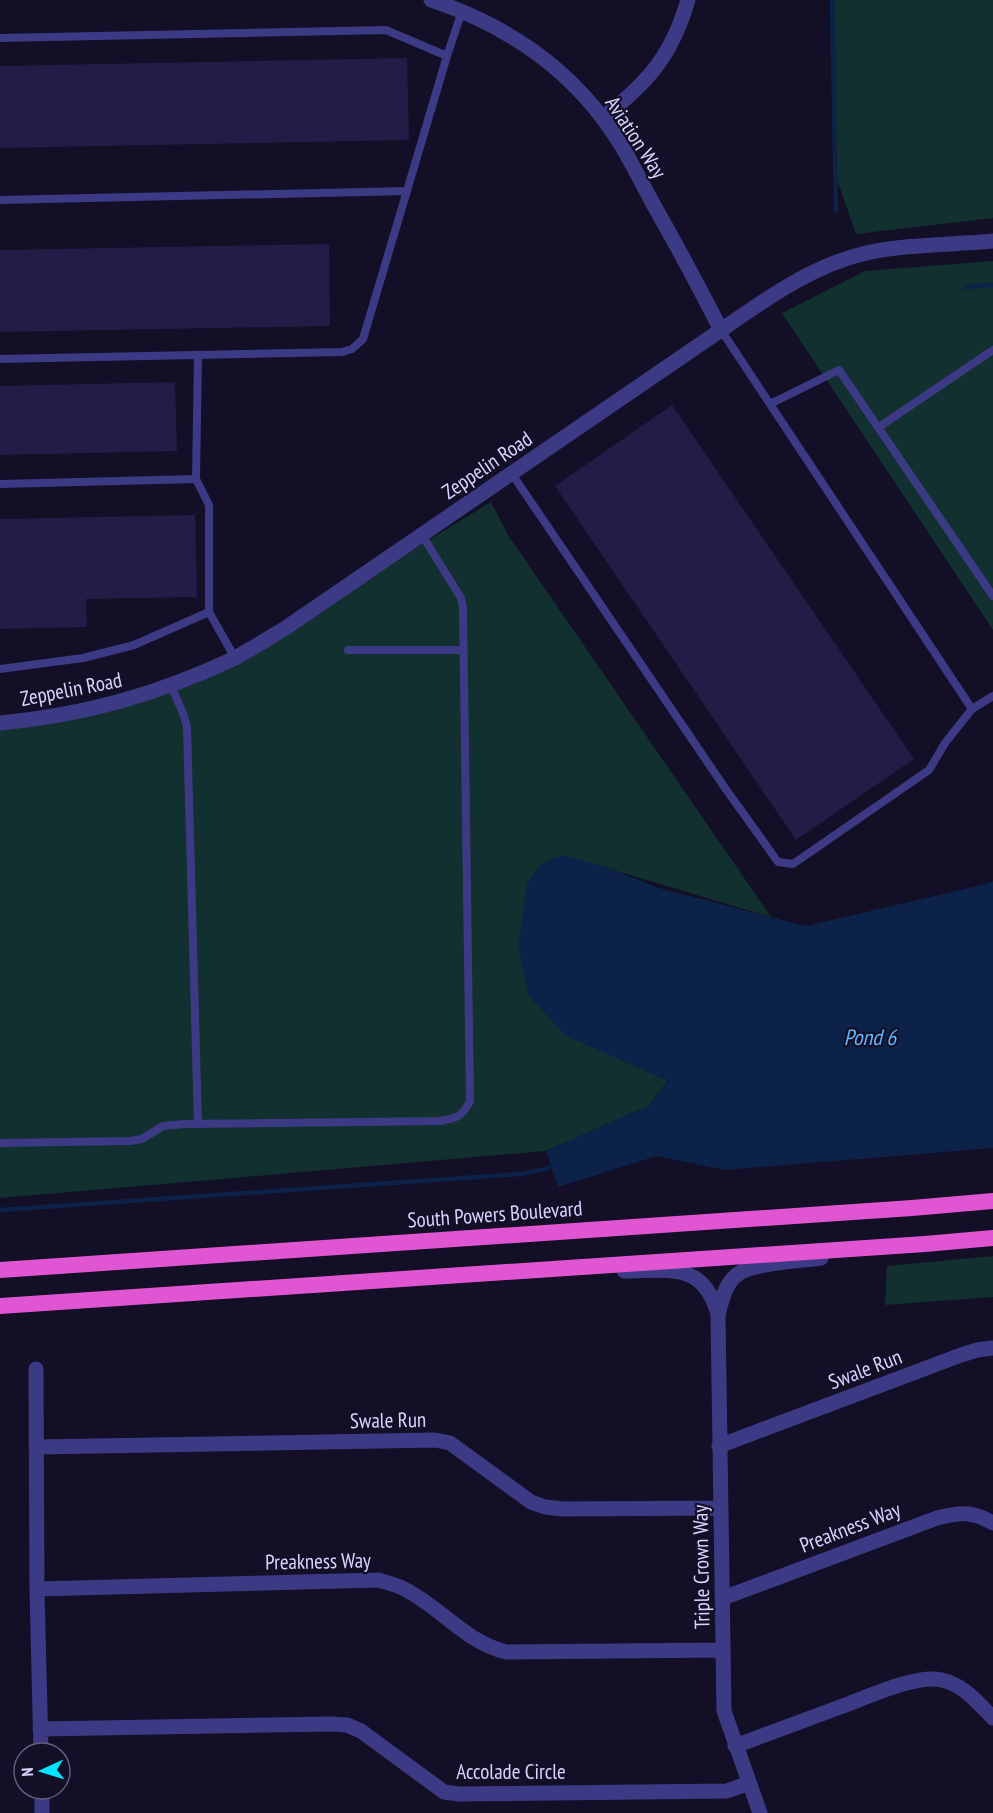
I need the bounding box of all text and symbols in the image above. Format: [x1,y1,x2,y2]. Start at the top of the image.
street label: Aviation Way [599,91,673,183]
street label: Zeppelin Road [437,425,537,505]
street label: Zeppelin Road [18,666,124,712]
water label: Pond 6 [844,1023,898,1051]
street label: South Powers Boulevard [407,1194,583,1234]
street label: Swale Run [825,1343,905,1395]
street label: Swale Run [350,1406,426,1434]
street label: Preakness Way [796,1495,904,1559]
street label: Triple Crown Way [686,1504,716,1629]
street label: Preakness Way [265,1547,371,1575]
north arrow [12,1741,72,1801]
street label: Accolade Circle [456,1758,566,1785]
text: N [17,1767,37,1777]

